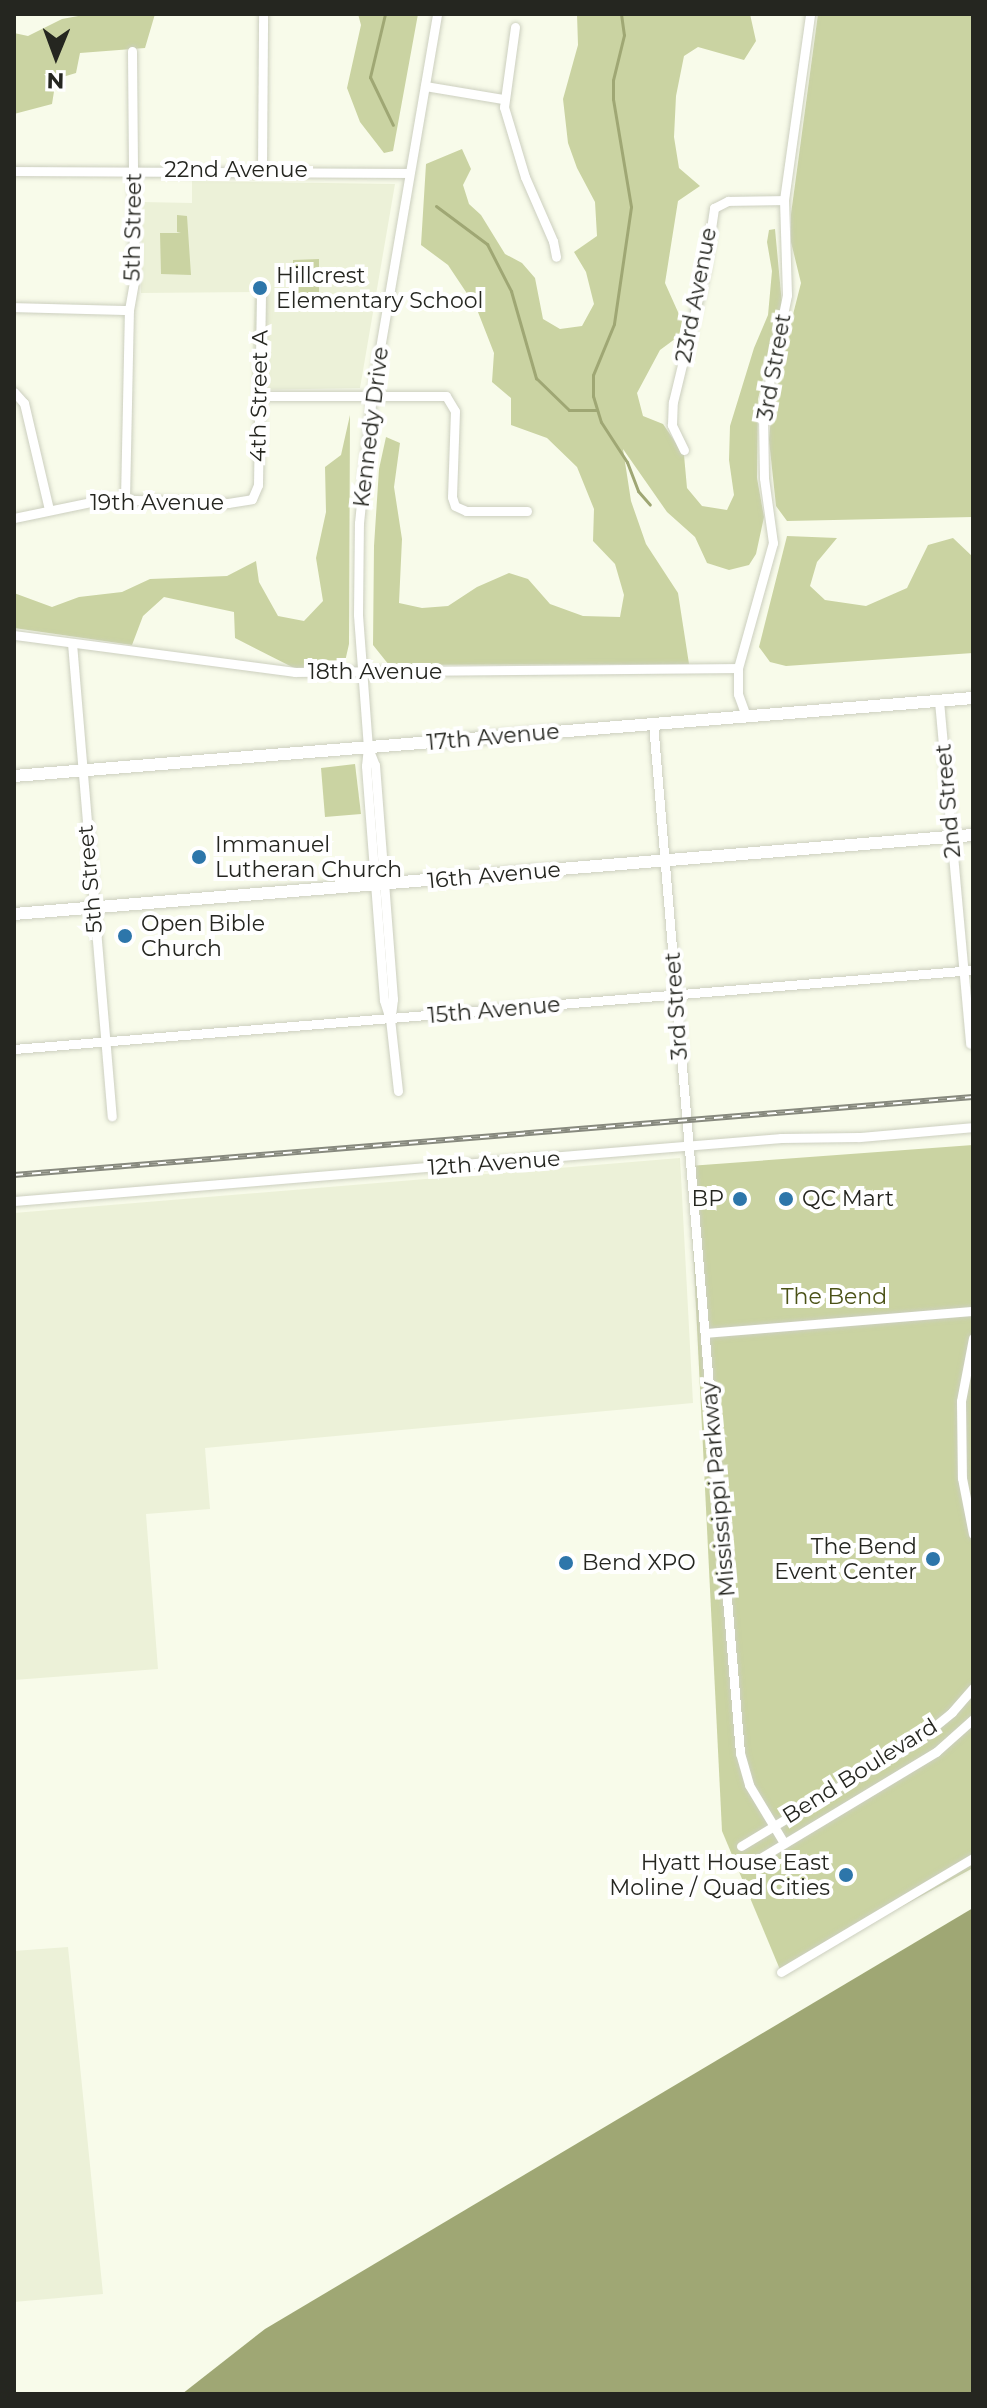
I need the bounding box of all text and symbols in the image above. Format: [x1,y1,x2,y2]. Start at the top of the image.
north arrow [16,16,96,96]
text: N [46,67,65,94]
street label: 22nd Avenue [164,157,308,183]
street label: 5th Street [119,173,147,281]
street label: 23rd Avenue [670,225,722,365]
place label: Hillcrest Elementary School [276,262,483,314]
marker: Hillcrest Elementary School [251,279,269,297]
street label: 3rd Street [752,311,796,423]
street label: 4th Street A [245,330,273,462]
street label: Kennedy Drive [348,345,394,509]
street label: 19th Avenue [90,490,224,516]
street label: 18th Avenue [308,659,442,685]
street label: 17th Avenue [426,718,560,756]
street label: 2nd Street [930,743,966,859]
street label: 5th Street [72,824,108,934]
place label: Immanuel Lutheran Church [215,831,402,882]
marker: Immanuel Lutheran Church [190,848,208,866]
street label: 16th Avenue [426,856,562,894]
place label: Open Bible Church [141,910,265,962]
marker: Open Bible Church [116,927,134,945]
street label: 3rd Street [659,951,693,1061]
street label: 15th Avenue [427,991,561,1029]
street label: 12th Avenue [427,1145,561,1181]
place label: BP [692,1186,724,1212]
place label: QC Mart [802,1186,894,1212]
marker: BP [731,1190,749,1208]
marker: QC Mart [777,1190,795,1208]
park label: The Bend [781,1284,887,1310]
street label: Mississippi Parkway [695,1380,741,1598]
place label: The Bend Event Center [774,1533,917,1584]
place label: Bend XPO [582,1550,696,1576]
marker: The Bend Event Center [924,1550,942,1568]
marker: Bend XPO [557,1554,575,1572]
street label: Bend Boulevard [778,1713,942,1829]
place label: Hyatt House East Moline / Quad Cities [609,1849,830,1900]
marker: Hyatt House East Moline / Quad Cities [837,1866,855,1884]

